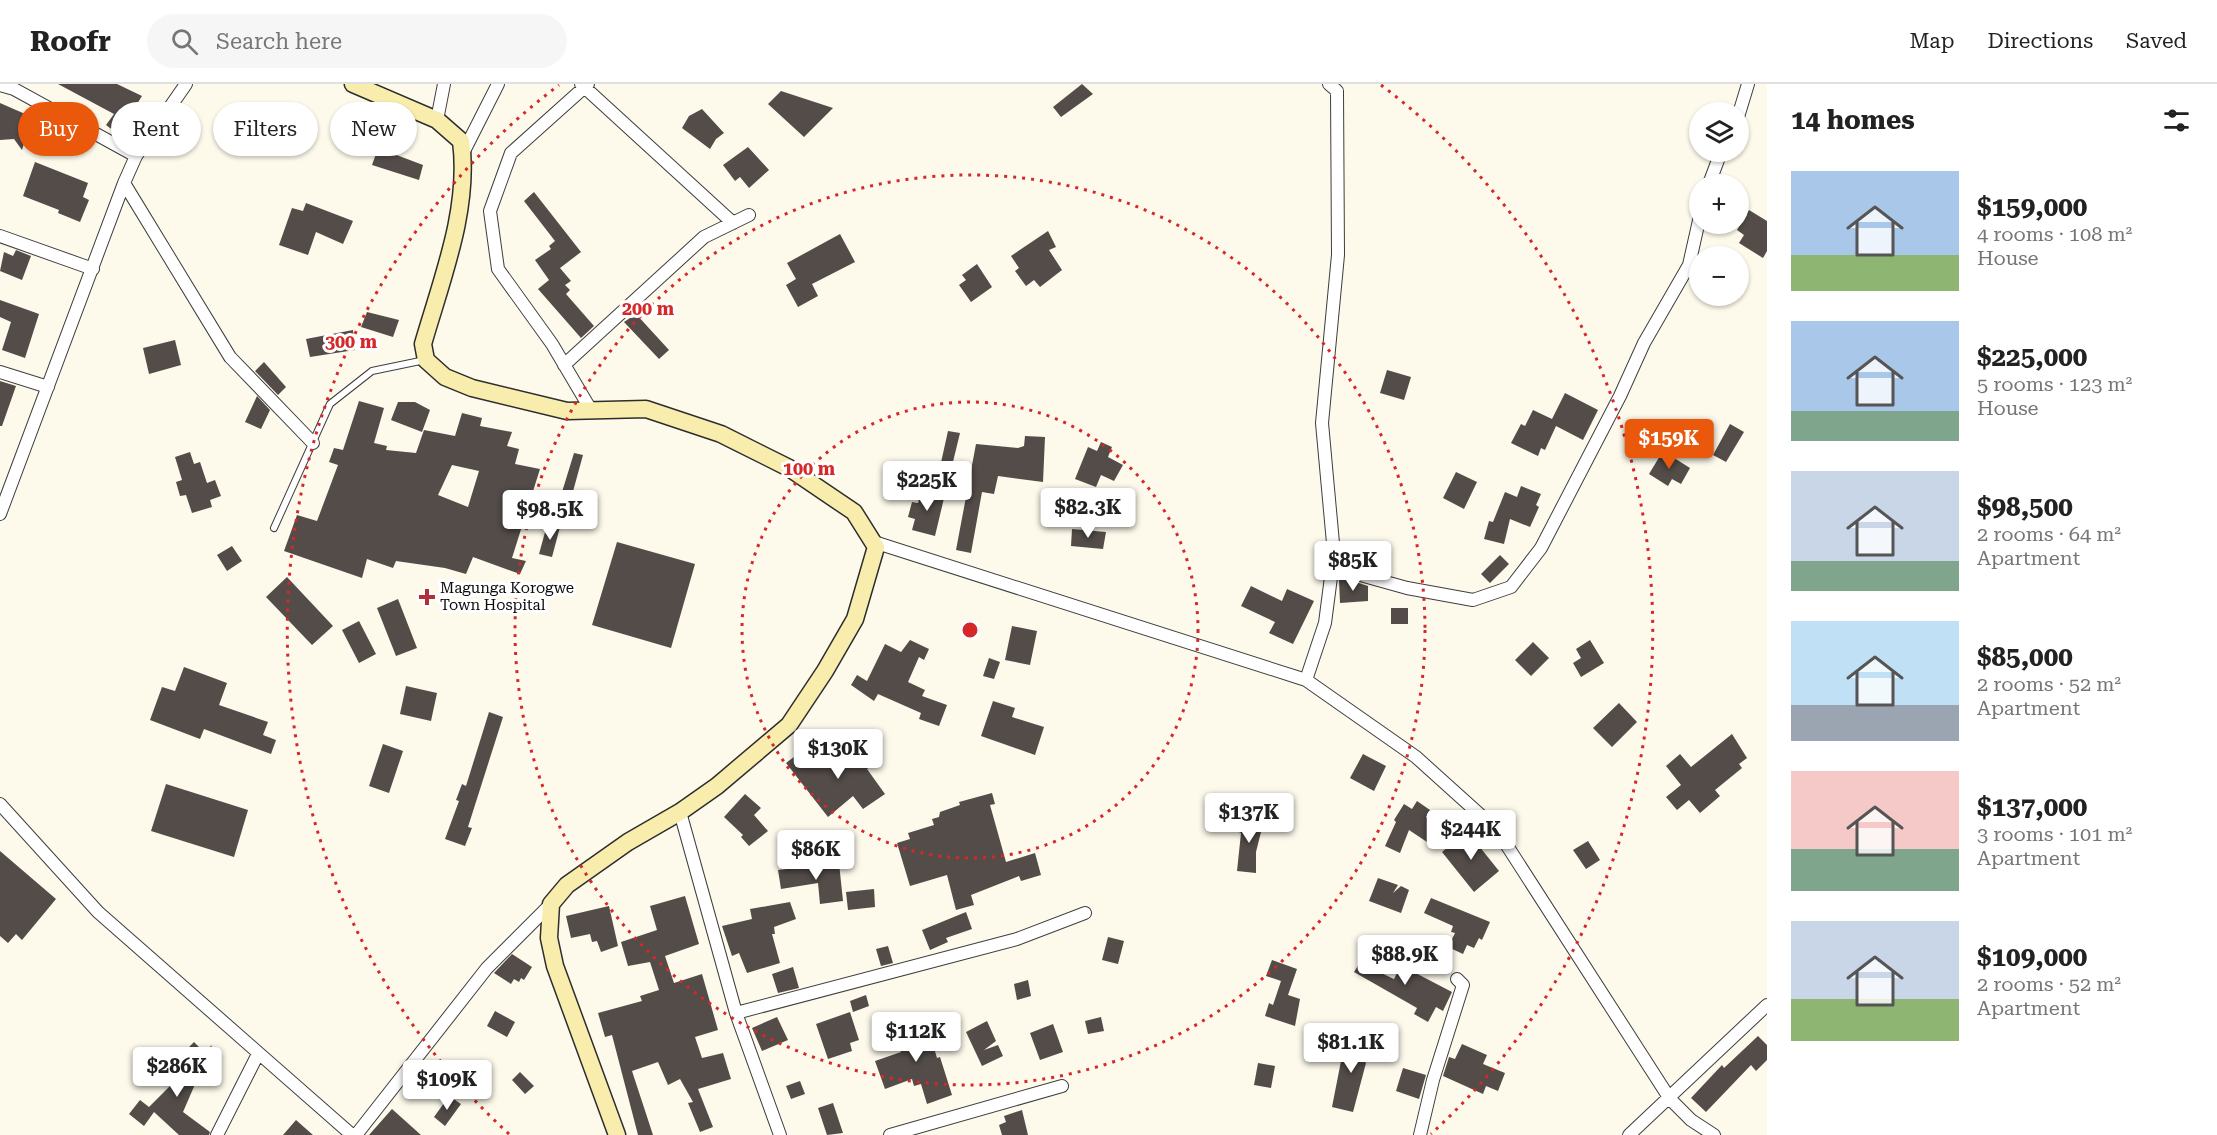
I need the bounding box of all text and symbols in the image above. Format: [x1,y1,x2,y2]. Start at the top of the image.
search box [147,14,567,68]
text: Roofr [30,25,111,58]
icon: search [168,25,201,58]
text: Search here [216,29,342,54]
text: Map [1910,29,1954,53]
text: Directions [1987,29,2093,53]
text: Saved [2126,29,2187,53]
chip: Buy [18,102,99,156]
chip: Rent [111,102,201,156]
chip: Filters [213,102,318,156]
chip: New [330,102,417,156]
map controls [1689,102,1749,306]
button: layers [1689,102,1749,162]
icon: filters [2160,104,2193,137]
text: 14 homes [1791,105,1915,135]
button: + [1689,174,1749,234]
text: $159,000 [1977,192,2087,222]
icon: home [1839,195,1911,267]
text: 4 rooms · 108 m² [1977,222,2132,246]
button: − [1689,246,1749,306]
text: House [1977,246,2039,270]
text: 200 m [622,298,675,319]
text: 300 m [325,331,378,352]
text: $225,000 [1977,342,2087,372]
icon: home [1839,345,1911,417]
text: 5 rooms · 123 m² [1977,372,2132,396]
text: House [1977,396,2039,420]
pin: $159K [1627,419,1711,470]
text: $159K [1639,426,1699,450]
text: 100 m [783,458,836,479]
pin: $225K [885,461,969,512]
text: $225K [897,468,957,492]
pin: $82.3K [1039,488,1137,539]
pin: $98.5K [501,490,599,541]
text: $98,500 [1977,492,2073,522]
text: $82.3K [1055,495,1121,519]
icon: home [1839,495,1911,567]
text: $98.5K [517,497,583,521]
text: 2 rooms · 64 m² [1977,522,2121,546]
pin: $85K [1317,541,1389,592]
text: Apartment [1977,546,2080,570]
text: $85K [1328,548,1378,572]
place label: Magunga Korogwe Town Hospital [440,579,574,614]
marker: Magunga Korogwe Town Hospital [418,588,436,606]
centre of rings [960,620,980,640]
text: $85,000 [1977,642,2073,672]
icon: home [1839,645,1911,717]
text: 2 rooms · 52 m² [1977,672,2121,696]
text: Apartment [1977,696,2080,720]
pin: $130K [796,729,880,780]
text: $130K [808,736,868,760]
text: $137,000 [1977,792,2087,822]
pin: $137K [1207,793,1291,844]
icon: home [1839,795,1911,867]
text: $137K [1219,800,1279,824]
pin: $244K [1429,810,1513,861]
text: $244K [1441,817,1501,841]
text: 3 rooms · 101 m² [1977,822,2132,846]
pin: $86K [780,830,852,881]
text: $86K [791,837,841,861]
text: Apartment [1977,846,2080,870]
pin: $88.9K [1356,935,1454,986]
text: $88.9K [1372,942,1438,966]
text: $109,000 [1977,942,2087,972]
icon: home [1839,945,1911,1017]
text: 2 rooms · 52 m² [1977,972,2121,996]
text: Apartment [1977,996,2080,1020]
pin: $112K [874,1012,958,1063]
text: $112K [886,1019,946,1043]
pin: $81.1K [1302,1023,1400,1074]
text: $81.1K [1318,1030,1384,1054]
pin: $286K [135,1047,219,1098]
text: $286K [147,1054,207,1078]
pin: $109K [405,1060,489,1111]
text: $109K [417,1067,477,1091]

